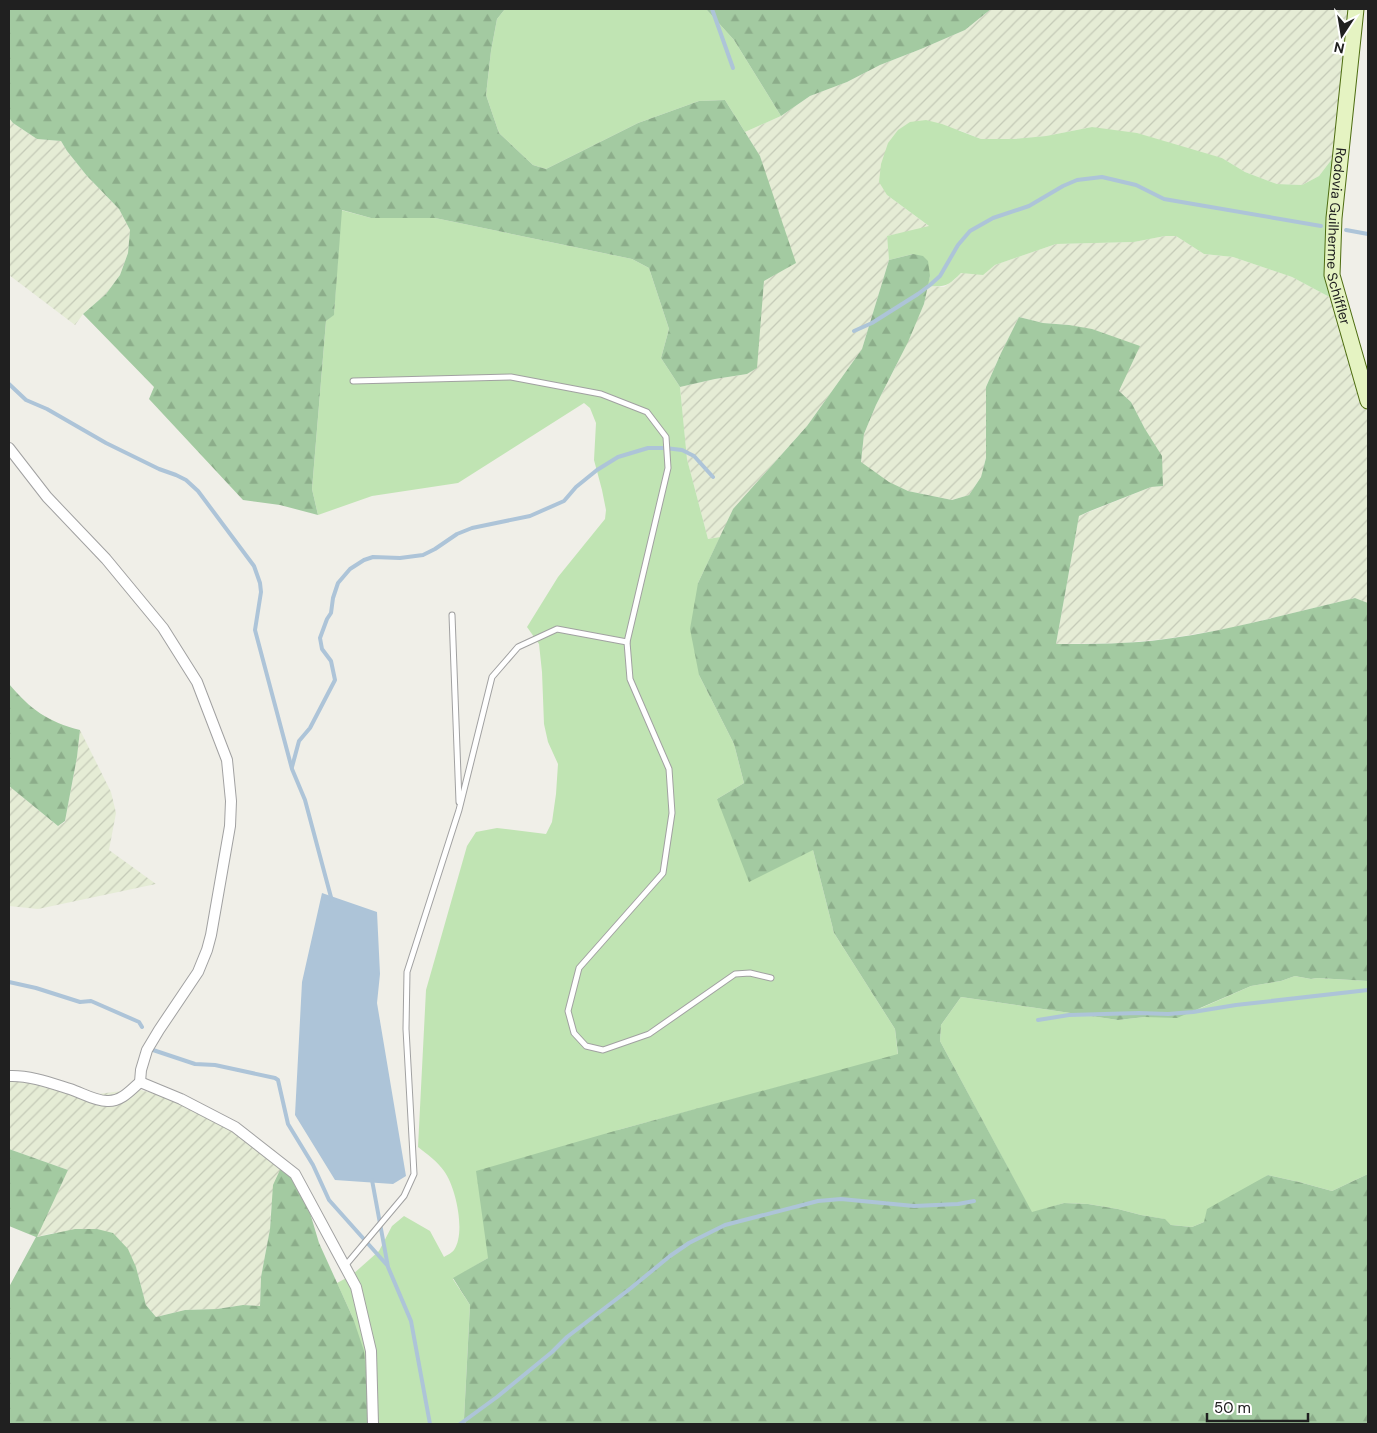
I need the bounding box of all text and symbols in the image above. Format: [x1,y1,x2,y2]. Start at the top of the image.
north arrow [1317,10,1367,60]
text: N [1332,38,1346,58]
street label: Rodovia Guilherme Schiffler [1323,147,1355,327]
scale bar [1207,1390,1308,1422]
text: 50 m [1214,1398,1251,1418]

